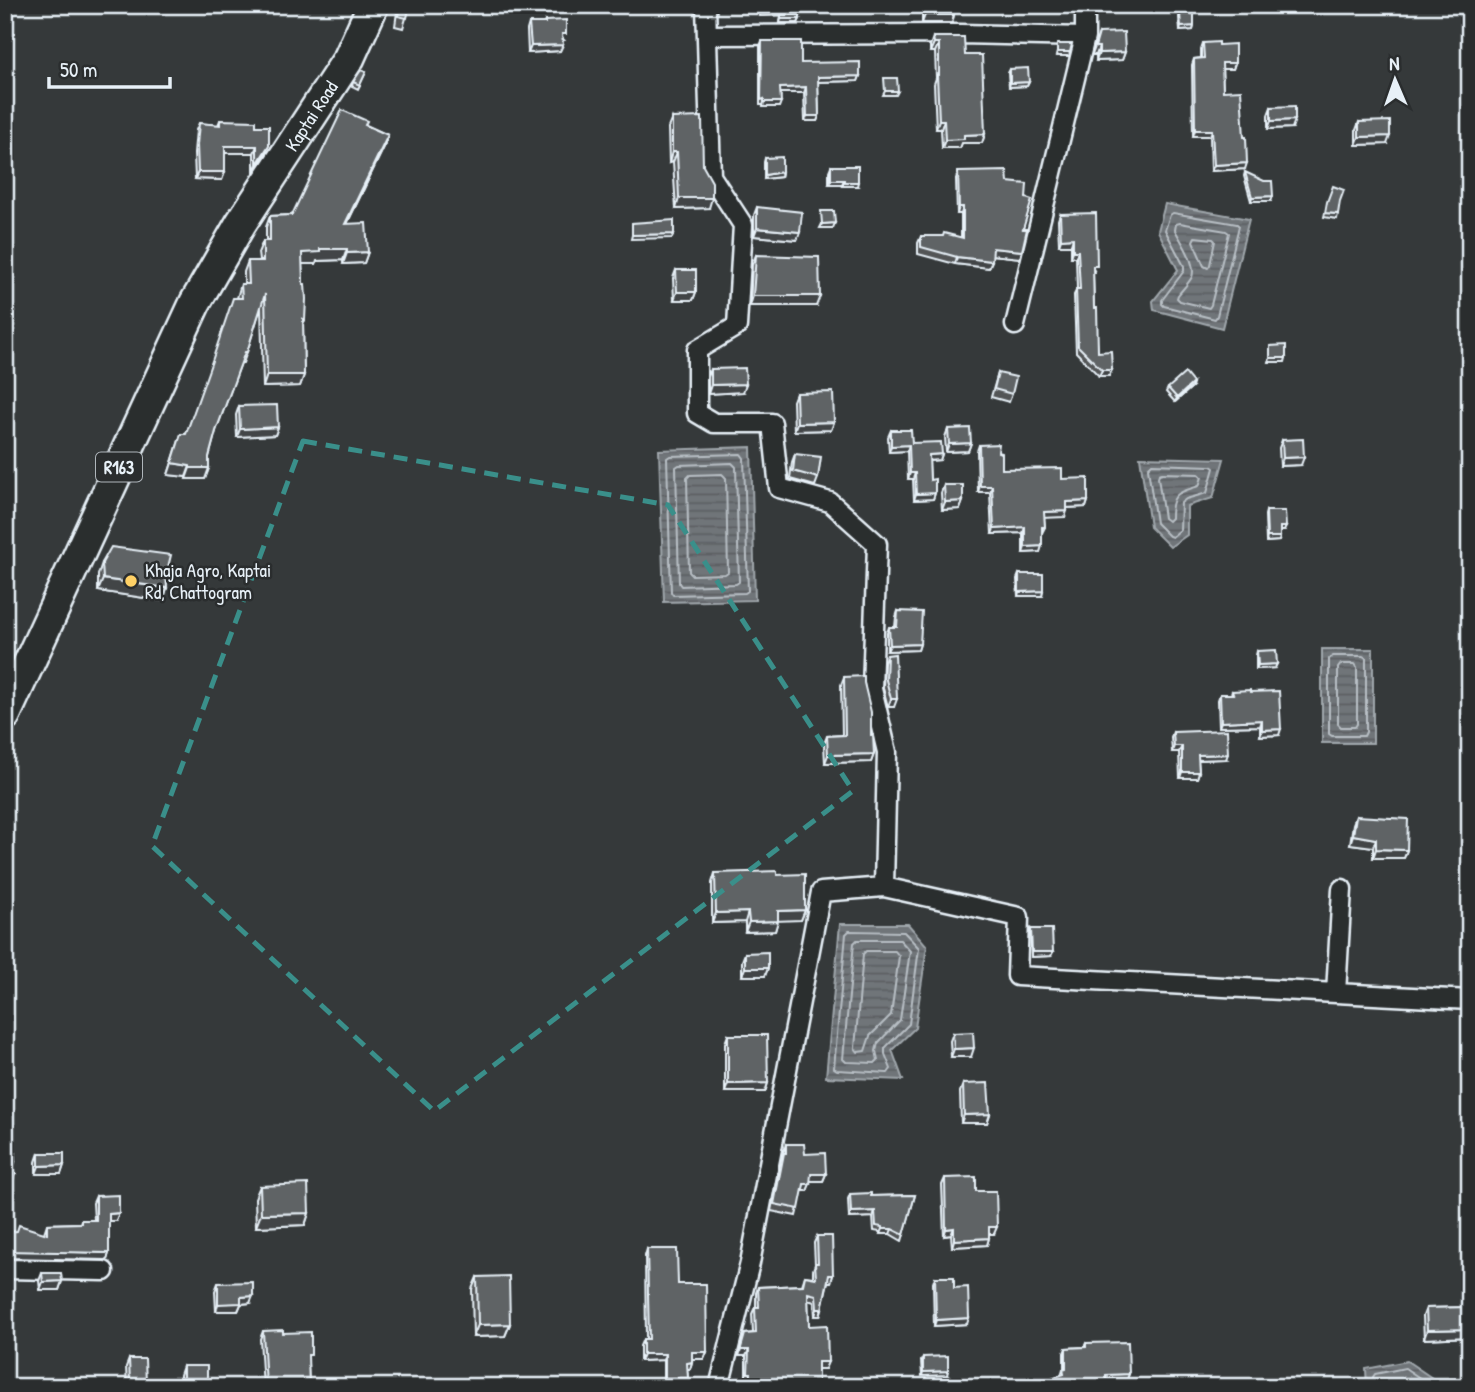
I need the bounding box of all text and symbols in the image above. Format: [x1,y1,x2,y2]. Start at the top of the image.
scale bar [49,46,170,90]
north arrow [1360,46,1430,116]
text: N [1389,50,1400,76]
text: 50 m [60,55,97,84]
street label: Kaptai Road [279,75,344,156]
road number: R163 [96,452,142,481]
place label: Khaja Agro, Kaptai Rd, Chattogram [145,557,271,605]
marker: Khaja Agro, Kaptai Rd, Chattogram [123,573,139,589]

